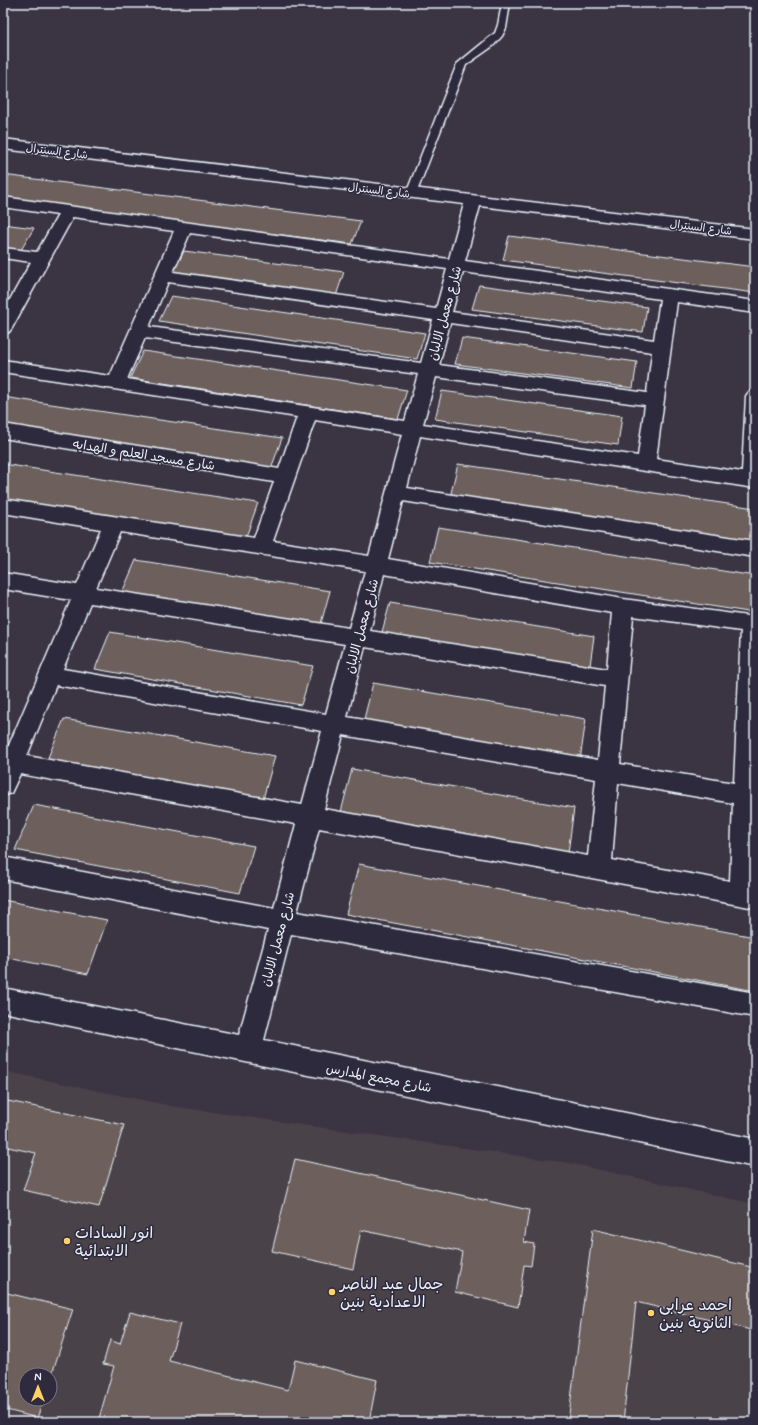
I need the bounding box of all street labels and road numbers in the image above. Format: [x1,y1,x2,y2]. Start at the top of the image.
street label: شارع السنترال [25,141,89,164]
street label: شارع السنترال [347,180,411,203]
street label: شارع السنترال [669,217,733,240]
street label: شارع معمل الالبان [425,264,466,363]
street label: شارع مسجد العلم و الهدايه [71,436,216,476]
street label: شارع معمل الالبان [342,577,383,676]
street label: شارع معمل الالبان [258,890,299,989]
street label: شارع مجمع المدارس [324,1060,433,1098]

